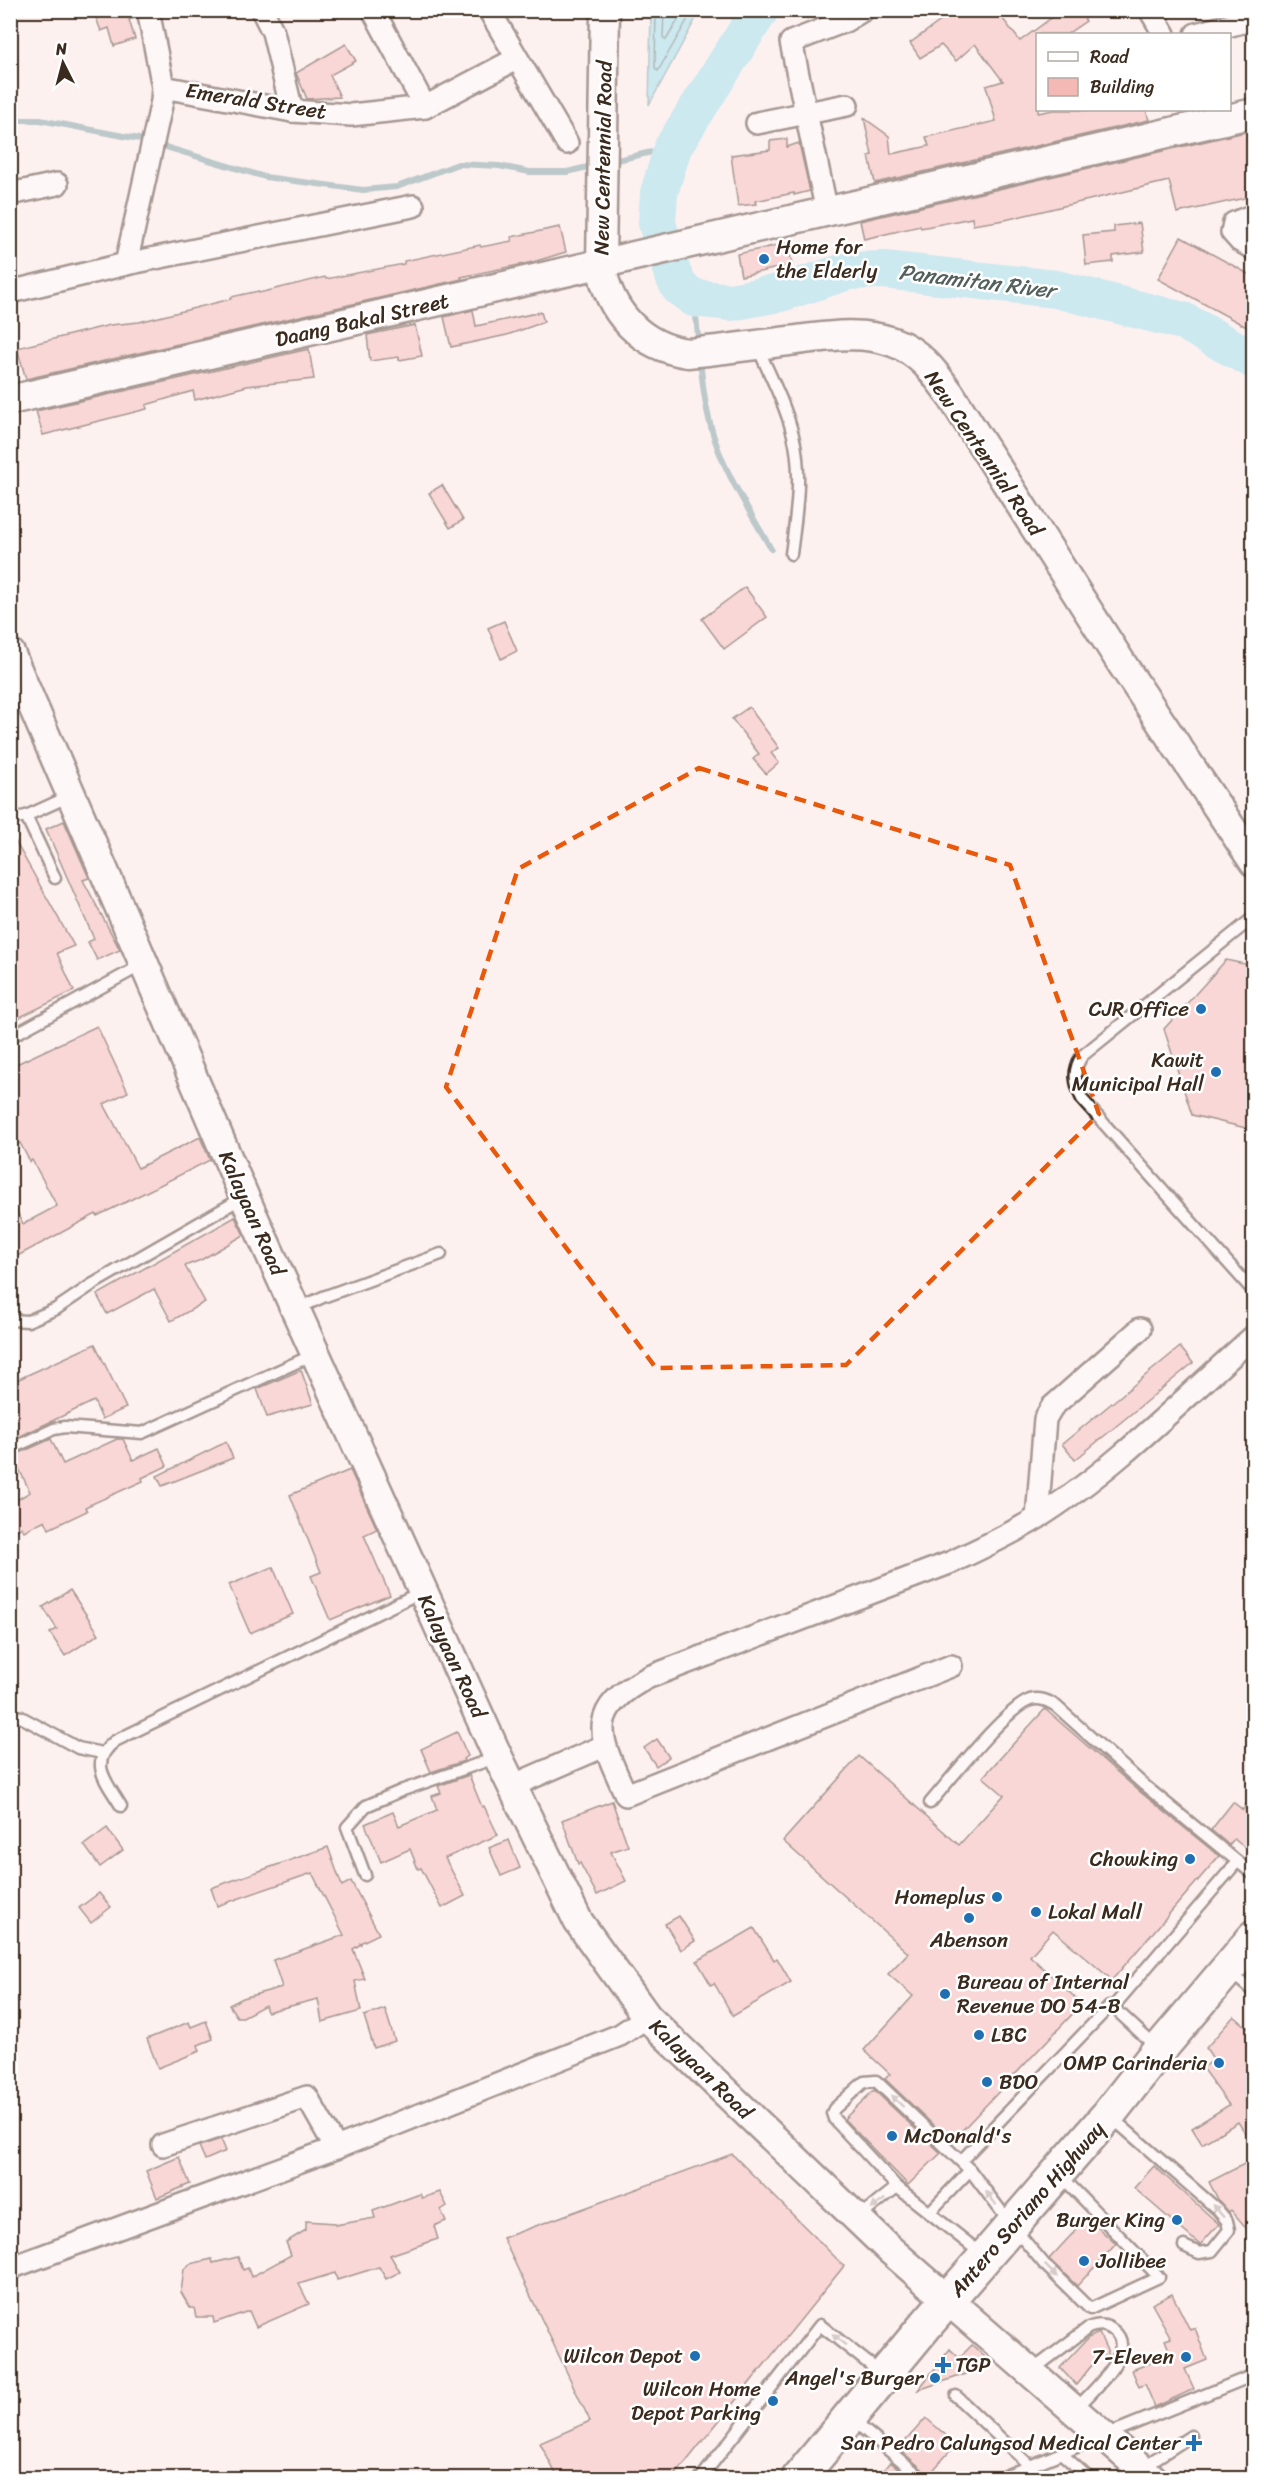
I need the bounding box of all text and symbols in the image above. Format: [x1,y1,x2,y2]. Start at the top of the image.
north arrow [33,33,93,93]
text: N [53,33,69,64]
legend [1036,33,1231,111]
text: Road [1090,41,1130,73]
street label: New Centennial Road [582,59,624,255]
street label: Emerald Street [183,71,329,131]
text: Building [1090,71,1154,103]
place label: Home for the Elderly [776,228,878,290]
marker: Home for the Elderly [757,252,771,266]
water label: Panamitan River [897,252,1061,310]
street label: Daang Bakal Street [271,282,453,358]
street label: New Centennial Road [914,362,1055,546]
place label: CJR Office [1089,990,1189,1028]
marker: CJR Office [1194,1002,1208,1016]
place label: Kawit Municipal Hall [1072,1041,1205,1103]
marker: Kawit Municipal Hall [1209,1065,1223,1079]
street label: Kalayaan Road [207,1144,297,1284]
street label: Kalayaan Road [407,1587,498,1726]
place label: Chowking [1090,1840,1178,1878]
marker: Chowking [1183,1852,1197,1866]
place label: Homeplus [895,1878,985,1916]
marker: Homeplus [990,1890,1004,1904]
place label: Lokal Mall [1048,1893,1143,1931]
marker: Lokal Mall [1029,1905,1043,1919]
marker: Abenson [962,1911,976,1925]
place label: Abenson [929,1921,1008,1959]
place label: Bureau of Internal Revenue DO 54-B [957,1963,1130,2025]
marker: Bureau of Internal Revenue DO 54-B [938,1987,952,2001]
street label: Kalayaan Road [640,2009,764,2130]
place label: LBC [991,2016,1027,2054]
marker: LBC [972,2028,986,2042]
place label: OMP Carinderia [1064,2044,1207,2082]
marker: OMP Carinderia [1212,2056,1226,2070]
place label: BDO [999,2063,1038,2101]
marker: BDO [980,2075,994,2089]
one-way arrow [890,2095,905,2108]
street label: Antero Soriano Highway [939,2112,1115,2307]
place label: McDonald's [904,2117,1012,2155]
marker: McDonald's [885,2129,899,2143]
one-way arrow [986,2191,998,2206]
one-way arrow [870,2198,886,2210]
place label: Burger King [1056,2201,1165,2239]
one-way arrow [1211,2204,1225,2219]
marker: Burger King [1170,2213,1184,2227]
place label: Jollibee [1095,2242,1167,2280]
marker: Jollibee [1077,2254,1091,2268]
one-way arrow [1044,2263,1058,2277]
one-way arrow [831,2335,846,2347]
place label: Wilcon Depot [563,2337,683,2375]
place label: 7-Eleven [1092,2338,1174,2376]
place label: TGP [955,2346,991,2384]
marker: Wilcon Depot [688,2349,702,2363]
marker: 7-Eleven [1179,2350,1193,2364]
marker: TGP [936,2358,950,2372]
place label: Angel's Burger [784,2359,924,2397]
place label: Wilcon Home Depot Parking [631,2370,761,2432]
marker: Angel's Burger [928,2371,942,2385]
marker: Wilcon Home Depot Parking [766,2394,780,2408]
place label: San Pedro Calungsod Medical Center [841,2424,1181,2462]
marker: San Pedro Calungsod Medical Center [1185,2434,1203,2452]

